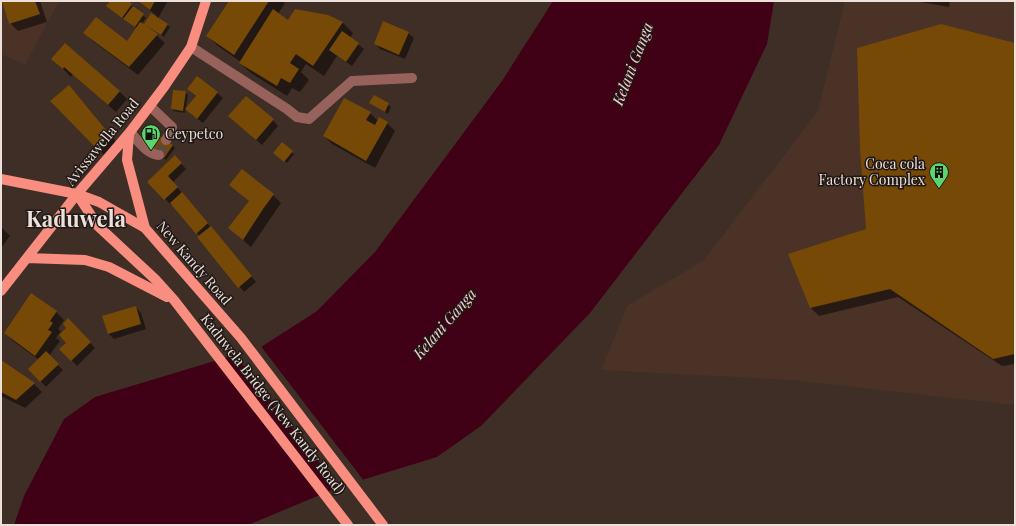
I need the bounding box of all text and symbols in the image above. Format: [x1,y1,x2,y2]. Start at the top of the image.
water label: Kelani Ganga [607,19,657,109]
street label: Avissawella Road [60,94,143,190]
fuel station icon: Ceypetco [140,123,162,151]
place label: Ceypetco [165,124,224,143]
place label: Coca cola Factory Complex [819,154,926,189]
building icon: Coca cola Factory Complex [928,161,950,189]
district label: Kaduwela [26,203,127,233]
street label: New Kandy Road [153,217,236,309]
water label: Kelani Ganga [408,284,480,363]
street label: Kaduwela Bridge (New Kandy Road) [197,310,350,498]

